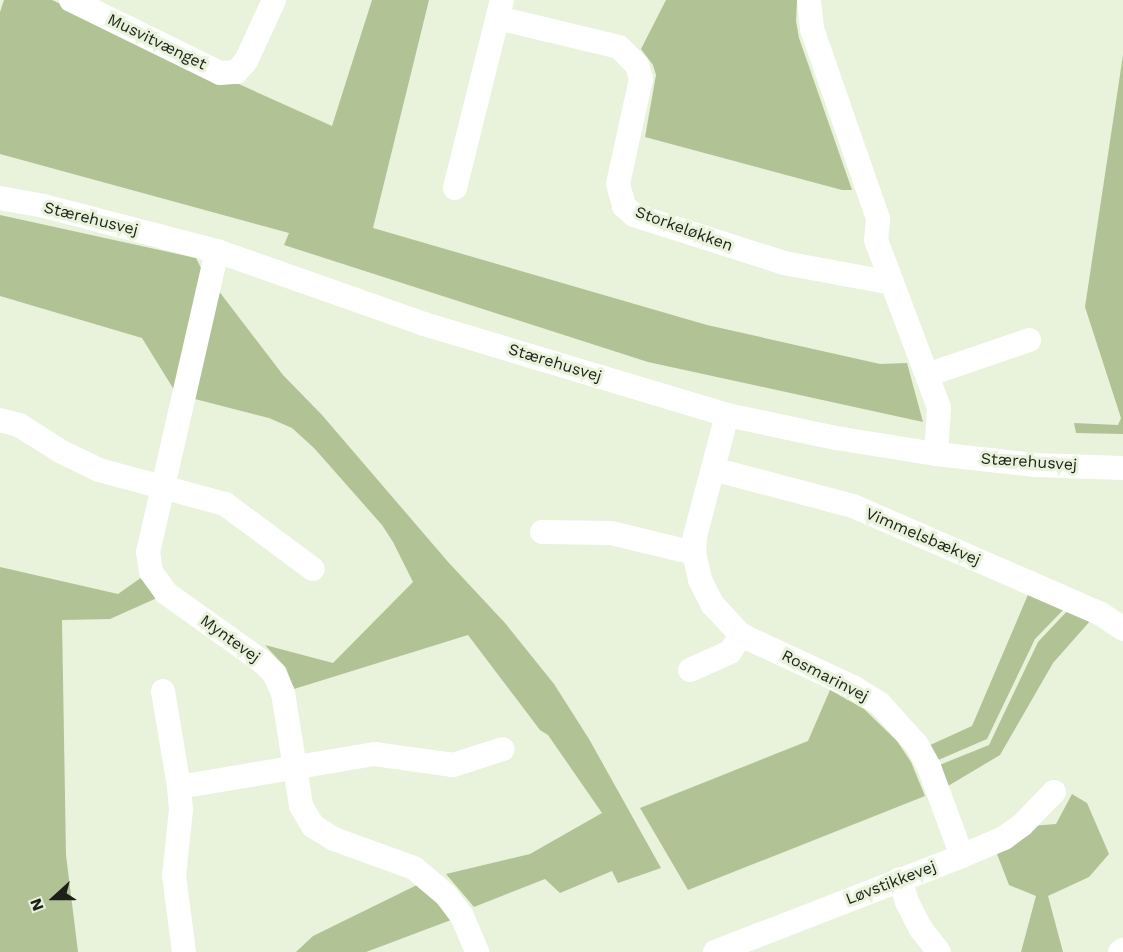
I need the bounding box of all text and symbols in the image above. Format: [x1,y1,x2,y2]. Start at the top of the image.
street label: Musvitvænget [105,10,209,74]
street label: Stærehusvej [42,198,140,240]
street label: Storkeløkken [633,202,735,256]
street label: Stærehusvej [506,340,604,386]
street label: Stærehusvej [980,449,1078,475]
street label: Vimmelsbækvej [863,504,983,570]
street label: Myntevej [196,611,264,667]
street label: Rosmarinvej [778,646,872,706]
street label: Løvstikkevej [843,857,939,909]
north arrow [24,868,84,928]
text: N [26,896,48,914]

